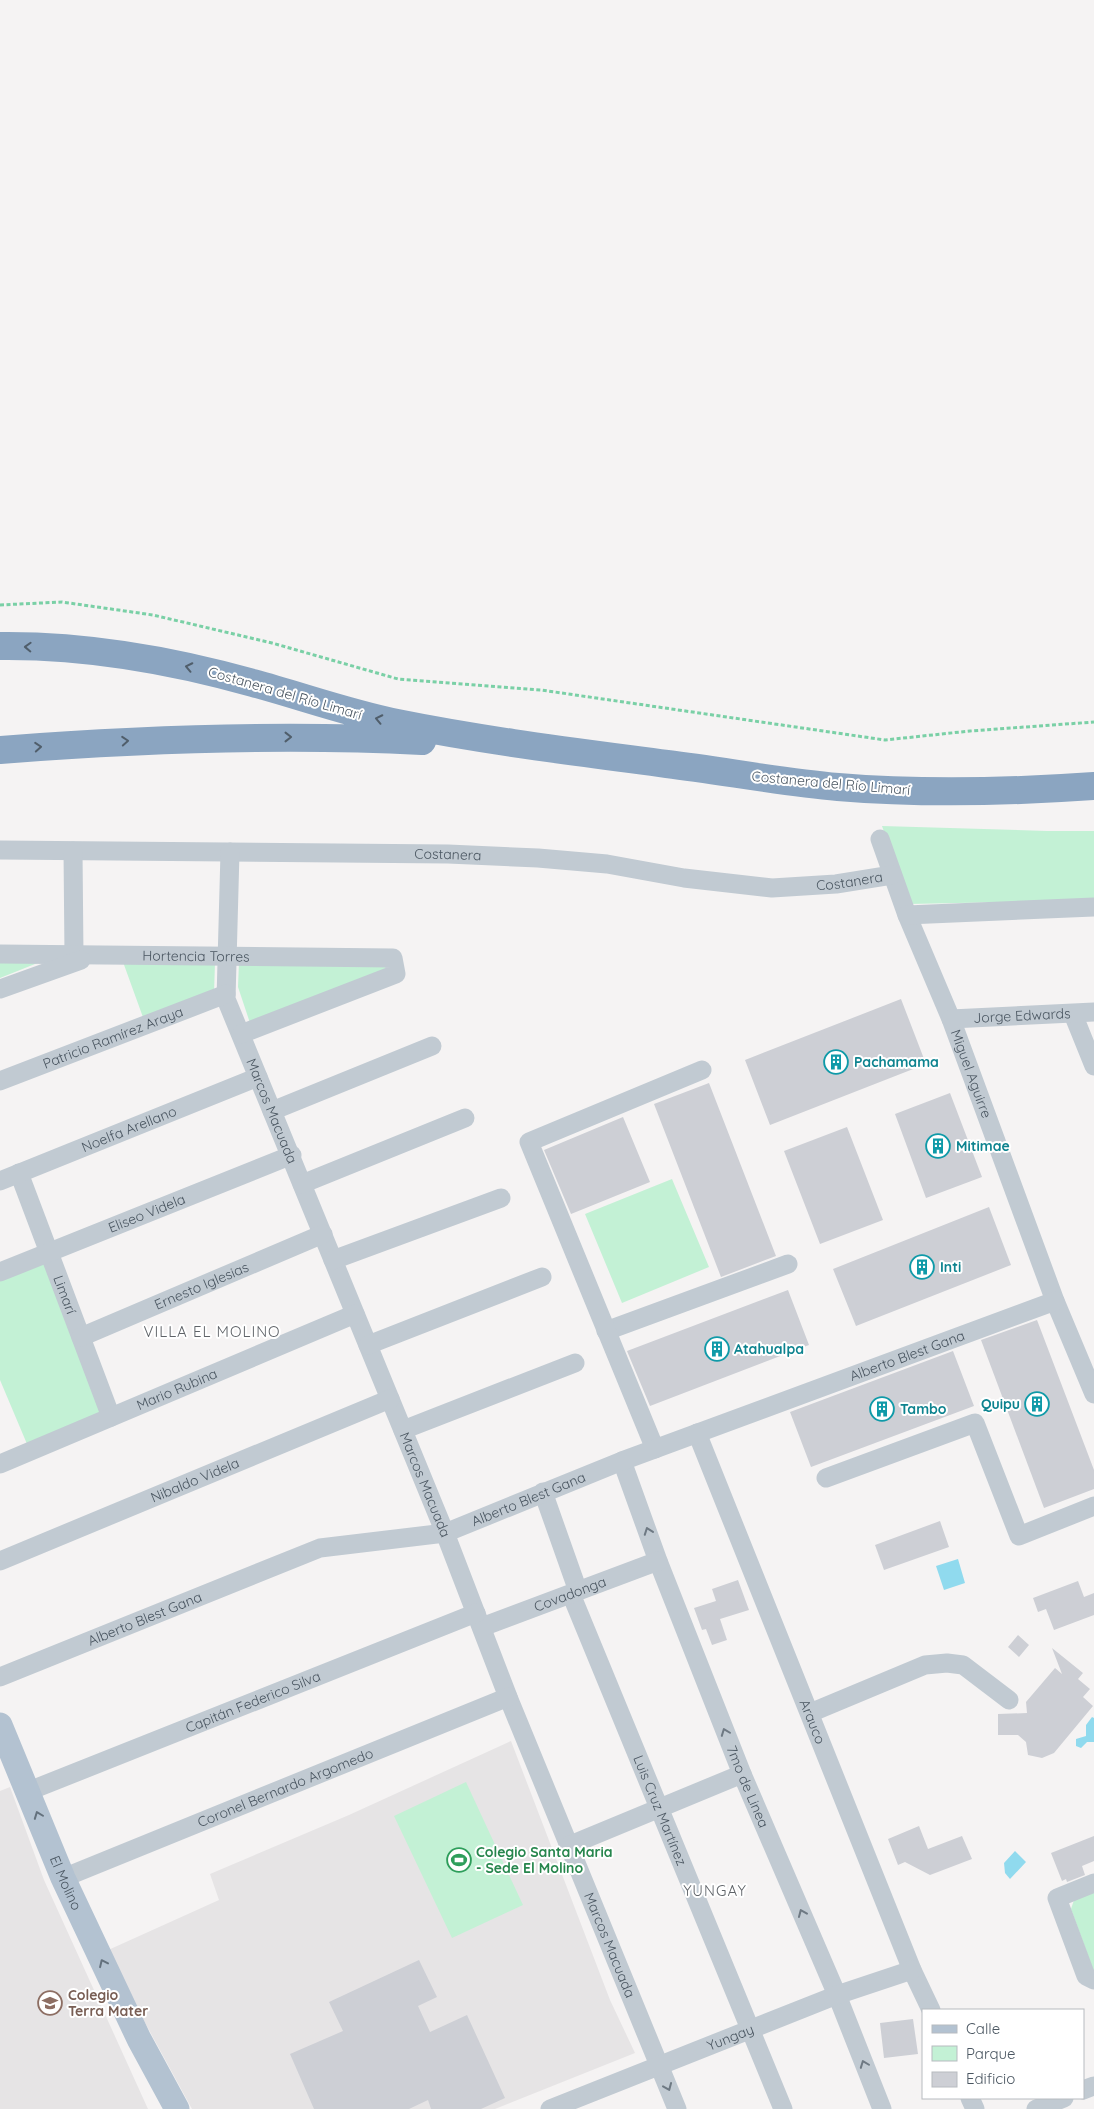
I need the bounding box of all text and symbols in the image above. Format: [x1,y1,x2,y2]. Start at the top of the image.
one-way arrow [23,641,31,652]
one-way arrow [184,662,193,673]
street label: Costanera del Río Limarí [206,662,364,724]
one-way arrow [375,714,384,725]
one-way arrow [284,732,292,742]
one-way arrow [122,736,130,747]
one-way arrow [35,742,43,753]
street label: Costanera del Río Limarí [751,767,911,799]
street label: Costanera [414,845,482,864]
street label: Costanera [816,868,884,894]
street label: Hortencia Torres [142,946,250,966]
street label: Patricio Ramírez Araya [40,1002,186,1073]
street label: Jorge Edwards [973,1004,1071,1027]
street label: Miguel Aguirre [947,1027,996,1121]
building icon: Pachamama [823,1049,849,1075]
place label: Pachamama [854,1053,939,1071]
street label: Marcos Macuada [242,1056,301,1166]
street label: Noelfa Arellano [79,1102,179,1156]
building icon: Mitimae [925,1133,951,1159]
place label: Mitimae [956,1137,1010,1155]
street label: Eliseo Videla [106,1190,188,1237]
building icon: Inti [909,1254,935,1280]
street label: Ernesto Iglesias [152,1258,251,1314]
place label: Inti [940,1258,961,1276]
street label: Limarí [49,1273,80,1317]
district label: VILLA EL MOLINO [143,1322,281,1341]
street label: Alberto Blest Gana [847,1326,967,1385]
building icon: Atahualpa [704,1336,730,1362]
place label: Atahualpa [734,1340,804,1358]
street label: Mario Rubina [134,1364,220,1414]
building icon: Quipu [1024,1391,1050,1417]
place label: Quipu [981,1395,1020,1413]
building icon: Tambo [869,1396,895,1422]
place label: Tambo [900,1400,947,1418]
street label: Marcos Macuada [396,1429,455,1540]
street label: Nibaldo Videla [148,1454,242,1506]
street label: Alberto Blest Gana [469,1468,588,1530]
one-way arrow [644,1527,654,1536]
street label: Covadonga [531,1572,609,1616]
street label: Alberto Blest Gana [85,1588,204,1650]
street label: Capitán Federico Silva [183,1667,323,1737]
street label: Arauco [796,1697,830,1747]
one-way arrow [721,1728,731,1736]
street label: 7mo de Linea [723,1743,773,1830]
street label: Coronel Bernardo Argomedo [195,1744,376,1831]
street label: Luis Cruz Martínez [629,1752,691,1869]
one-way arrow [34,1811,44,1819]
place label: Colegio Santa Maria - Sede El Molino [476,1843,613,1877]
sports icon: Colegio Santa Maria - Sede El Molino [446,1847,472,1873]
street label: El Molino [46,1853,86,1913]
district label: YUNGAY [683,1881,747,1900]
street label: Marcos Macuada [580,1890,639,2000]
one-way arrow [798,1910,808,1918]
one-way arrow [99,1959,109,1968]
place label: Colegio Terra Mater [68,1986,148,2020]
school or university icon: Colegio Terra Mater [37,1990,63,2016]
legend [922,2009,1084,2099]
text: Calle [966,2019,1000,2038]
street label: Yungay [704,2020,756,2055]
text: Parque [966,2044,1016,2063]
one-way arrow [860,2060,870,2068]
text: Edificio [966,2069,1015,2088]
one-way arrow [661,2082,672,2091]

